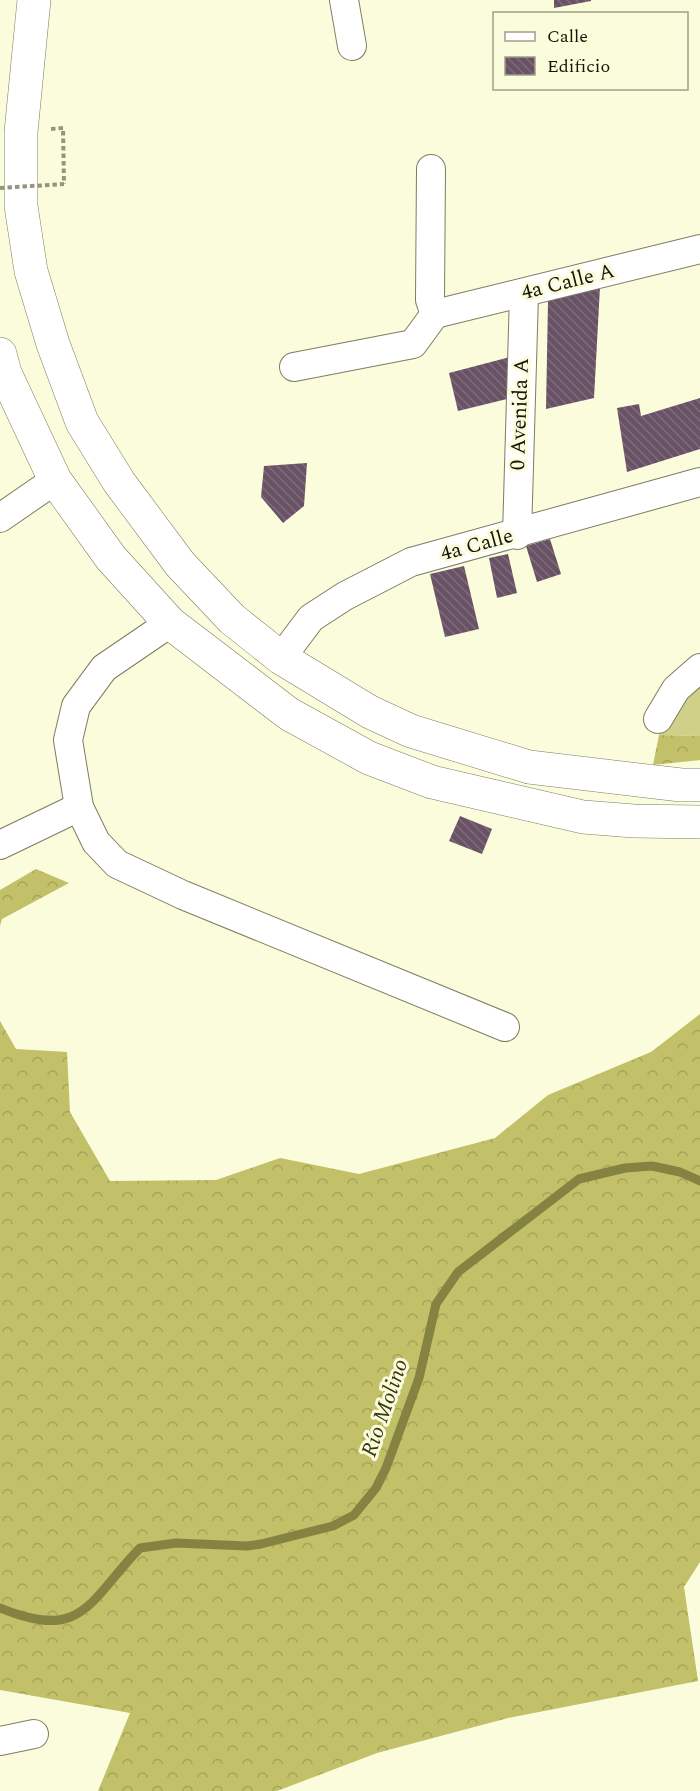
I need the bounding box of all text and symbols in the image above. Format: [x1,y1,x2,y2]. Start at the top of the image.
legend [493,12,688,90]
text: Calle [547,23,588,50]
text: Edificio [547,53,610,80]
street label: 4a Calle A [518,255,618,309]
street label: 0 Avenida A [502,357,538,471]
street label: 4a Calle [437,520,517,570]
water label: Río Molino [353,1354,417,1462]

